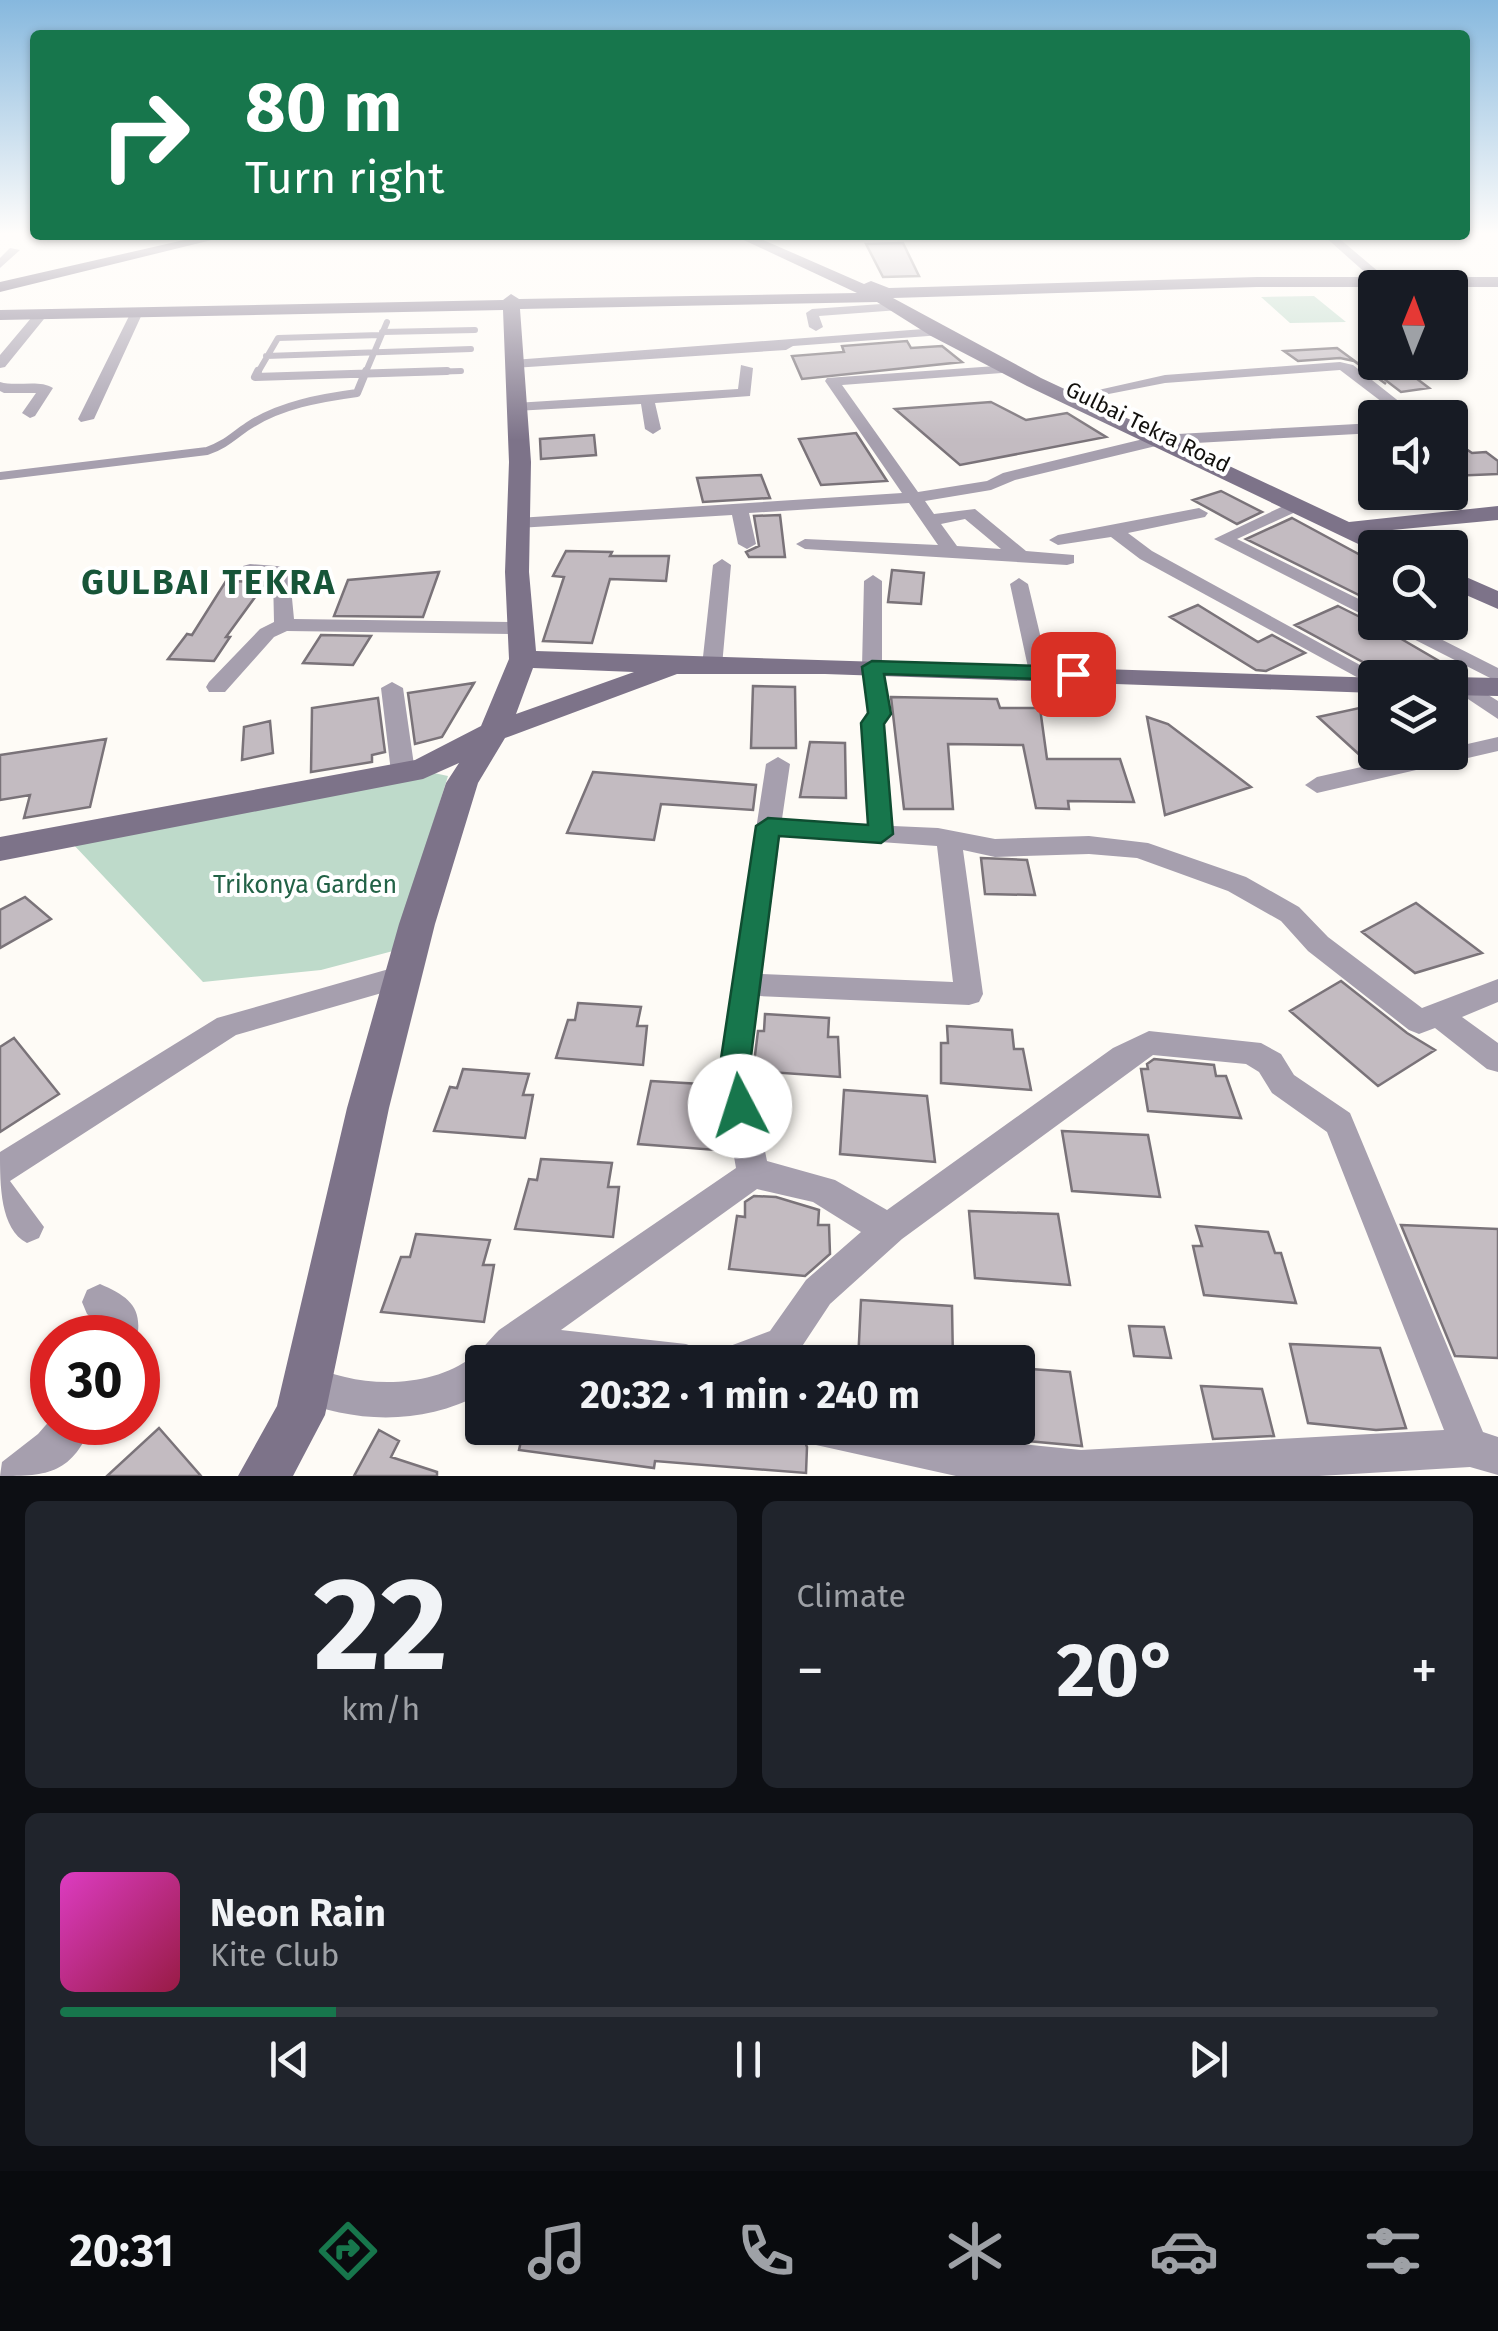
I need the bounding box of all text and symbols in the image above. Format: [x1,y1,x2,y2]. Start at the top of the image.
text: 80 m [245,66,402,150]
icon: right [80,70,210,200]
text: Turn right [245,151,444,205]
north arrow [1358,270,1468,380]
map controls [1358,270,1468,770]
street label: Gulbai Tekra Road [1061,375,1235,479]
button: sound [1358,400,1468,510]
button: search [1358,530,1468,640]
district label: GULBAI TEKRA [81,561,337,603]
pin [1031,632,1116,717]
icon: arrive [1046,647,1101,702]
button: layers [1358,660,1468,770]
park label: Trikonya Garden [213,870,397,900]
position arrow [688,1054,792,1158]
speed limit sign: 30 [30,1315,160,1445]
text: 20:32 · 1 min · 240 m [580,1372,920,1418]
text: 22 [314,1547,448,1703]
text: Climate [797,1577,906,1615]
text: 20° [1056,1626,1178,1716]
text: − [797,1638,824,1704]
text: + [1411,1638,1438,1704]
text: km/h [341,1690,420,1728]
text: Neon Rain [210,1890,386,1936]
text: Kite Club [210,1936,339,1974]
icon: previous [262,2032,317,2087]
icon: pause [721,2032,776,2087]
icon: next [1181,2032,1236,2087]
icon: directions [313,2216,383,2286]
icon: music [522,2216,592,2286]
icon: phone [731,2216,801,2286]
icon: climate [940,2216,1010,2286]
icon: car [1149,2216,1219,2286]
icon: filters [1358,2216,1428,2286]
text: 20:31 [70,2224,174,2278]

